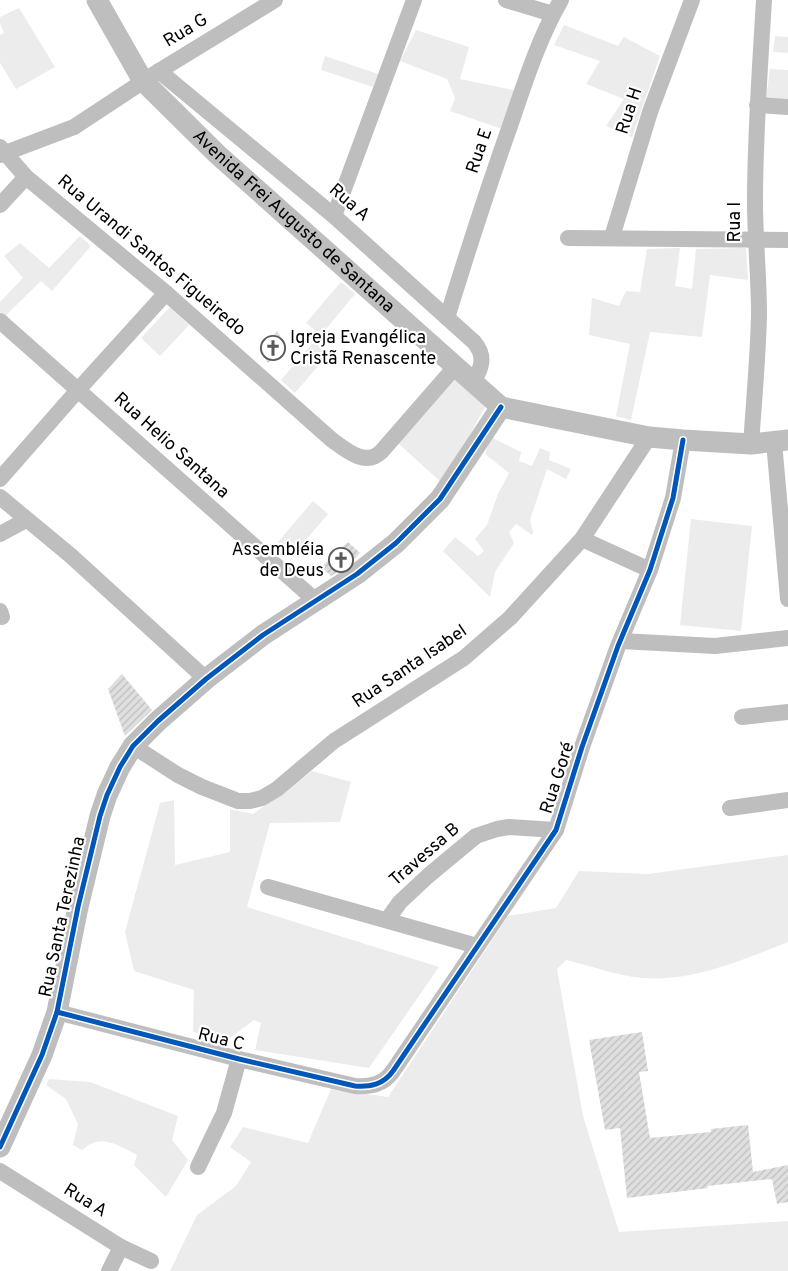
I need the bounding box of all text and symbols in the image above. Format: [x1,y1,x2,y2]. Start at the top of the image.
street label: Rua G [159,9,213,53]
street label: Rua H [612,84,648,138]
street label: Avenida Frei Augusto de Santana [187,125,399,318]
street label: Rua E [462,125,498,177]
street label: Rua Urandi Santos Figueiredo [52,170,250,342]
street label: Rua A [324,179,374,227]
street label: Rua I [724,202,747,242]
place label: Igreja Evangélica Cristã Renascente [290,327,436,371]
church icon: Igreja Evangélica Cristã Renascente [260,335,286,361]
street label: Rua Helio Santana [108,388,234,504]
place label: Assembléia de Deus [231,539,324,583]
church icon: Assembléia de Deus [328,547,354,573]
street label: Rua Santa Isabel [348,620,472,714]
street label: Rua Goré [536,739,580,817]
street label: Travessa B [385,818,465,892]
street label: Rua Santa Terezinha [35,834,91,1000]
street label: Rua C [195,1023,247,1057]
street label: Rua A [59,1179,111,1223]

